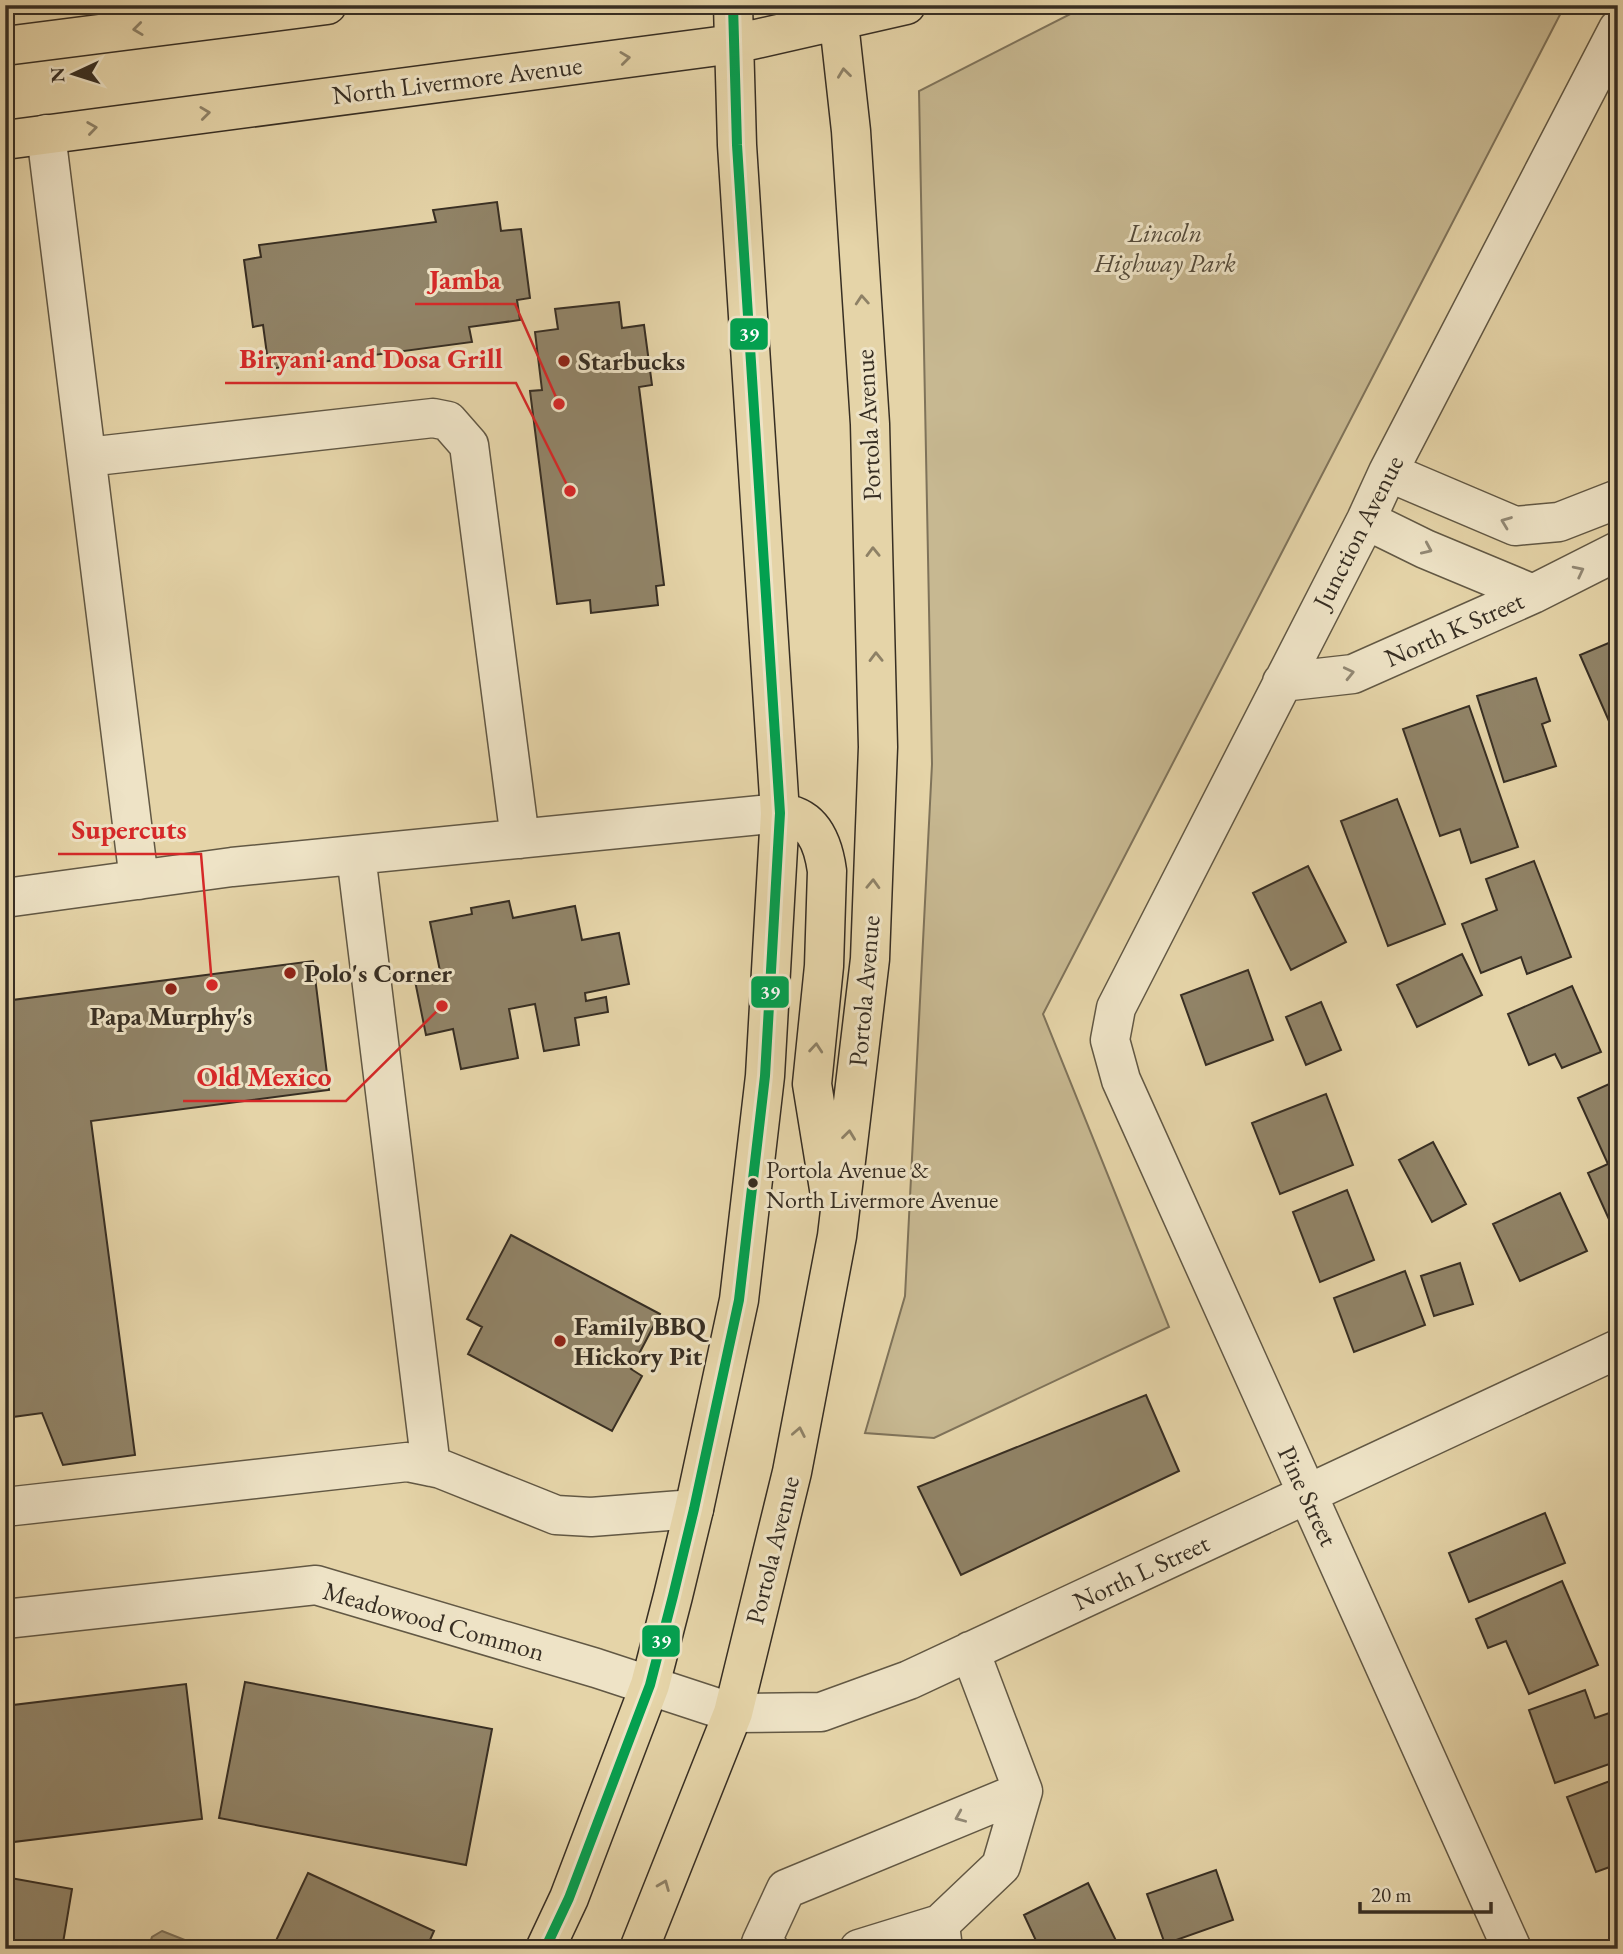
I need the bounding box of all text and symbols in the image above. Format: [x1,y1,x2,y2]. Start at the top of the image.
one-way arrow [132,22,144,37]
north arrow [38,38,108,108]
street label: North Livermore Avenue [330,48,584,112]
one-way arrow [619,50,631,65]
text: N [44,66,71,84]
one-way arrow [837,68,852,79]
one-way arrow [199,105,211,120]
one-way arrow [86,121,98,136]
park label: Lincoln Highway Park [1093,216,1236,280]
callout: Jamba [415,255,515,304]
text: Jamba [426,261,502,297]
one-way arrow [855,294,870,305]
line badge: 39 [729,317,769,351]
text: 39 [739,322,759,347]
callout: Biryani and Dosa Grill [225,334,516,383]
text: Biryani and Dosa Grill [239,340,503,376]
place label: Starbucks [578,344,685,378]
street label: Portola Avenue [847,348,889,502]
marker: Starbucks [556,353,572,369]
street label: Junction Avenue [1304,450,1411,616]
one-way arrow [1501,516,1513,530]
one-way arrow [1420,541,1432,555]
one-way arrow [866,546,881,557]
one-way arrow [1572,565,1584,579]
street label: North K Street [1379,583,1529,675]
one-way arrow [868,651,884,662]
one-way arrow [1343,667,1355,681]
callout: Supercuts [58,805,201,854]
text: Supercuts [71,811,187,847]
one-way arrow [865,878,880,889]
street label: Portola Avenue [840,914,888,1068]
place label: Polo's Corner [304,956,452,990]
marker: Polo's Corner [282,965,298,981]
line badge: 39 [750,975,790,1009]
text: 39 [760,980,780,1005]
marker: Papa Murphy's [163,981,179,997]
place label: Papa Murphy's [90,999,252,1033]
one-way arrow [808,1042,823,1053]
callout: Old Mexico [183,1052,346,1101]
text: Old Mexico [196,1058,332,1094]
one-way arrow [841,1129,856,1141]
place label: Portola Avenue & North Livermore Avenue [766,1154,998,1215]
marker: Portola Avenue & North Livermore Avenue [746,1176,760,1190]
place label: Family BBQ Hickory Pit [574,1309,709,1373]
marker: Family BBQ Hickory Pit [552,1333,568,1349]
one-way arrow [791,1426,806,1438]
street label: Pine Street [1270,1440,1346,1552]
street label: Portola Avenue [737,1472,807,1628]
street label: North L Street [1067,1526,1215,1618]
street label: Meadowood Common [319,1573,549,1669]
line badge: 39 [641,1624,681,1658]
text: 39 [651,1629,671,1654]
one-way arrow [955,1809,967,1823]
scale bar [1360,1870,1492,1914]
one-way arrow [656,1880,670,1892]
text: 20 m [1371,1881,1412,1908]

